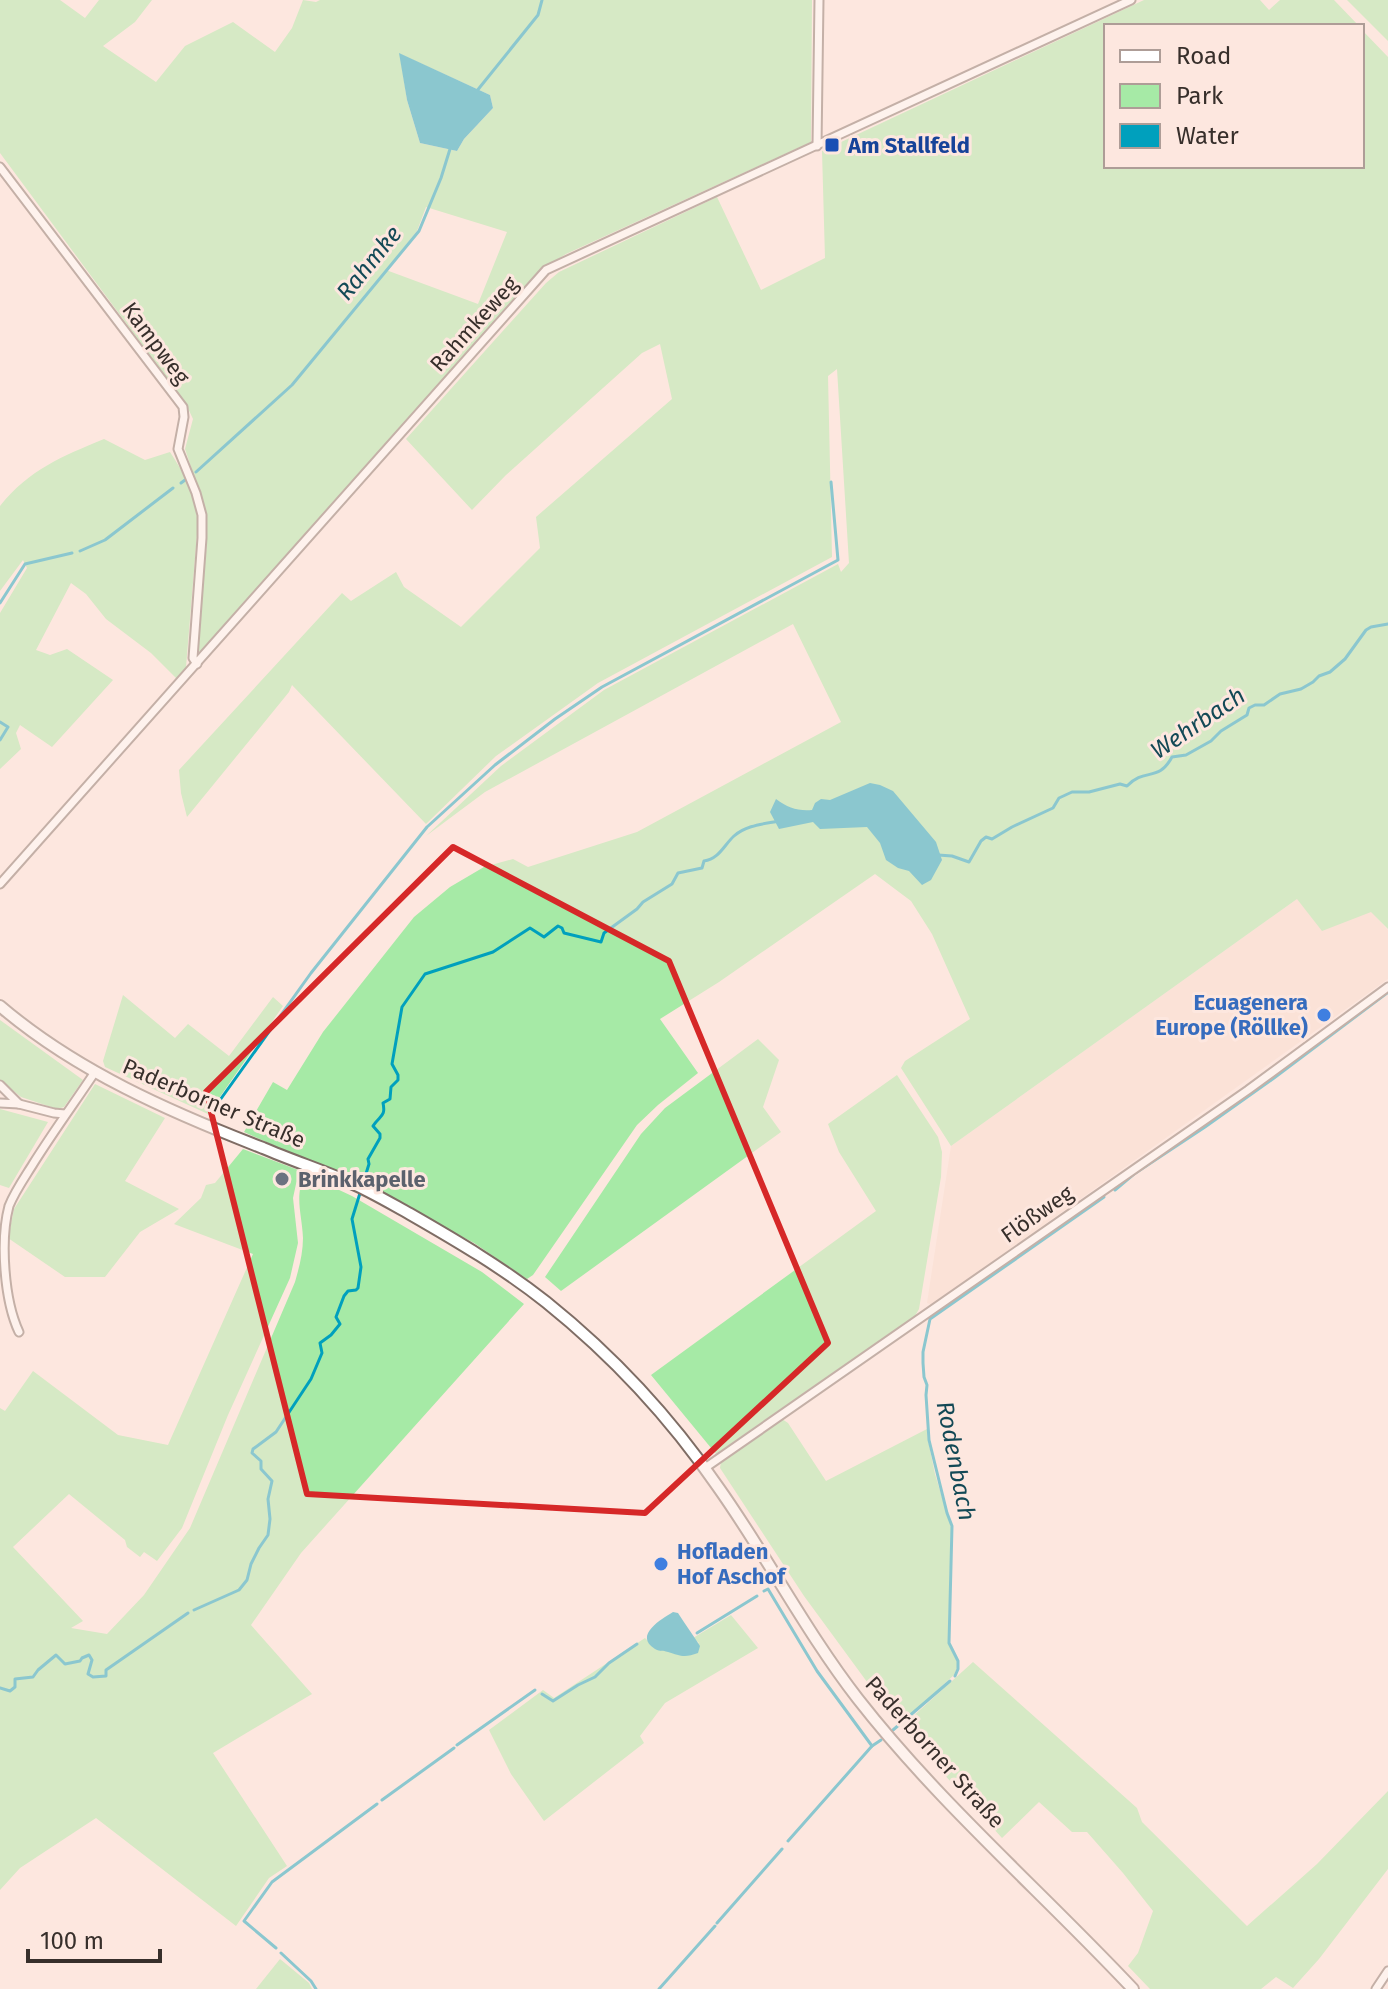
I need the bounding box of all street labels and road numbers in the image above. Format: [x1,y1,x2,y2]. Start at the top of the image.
street label: Rahmkeweg [424,270,524,377]
street label: Kampweg [116,297,196,390]
street label: Paderborner Straße [119,1052,309,1154]
street label: Flößweg [996,1179,1079,1249]
street label: Paderborner Straße [860,1670,1010,1834]

